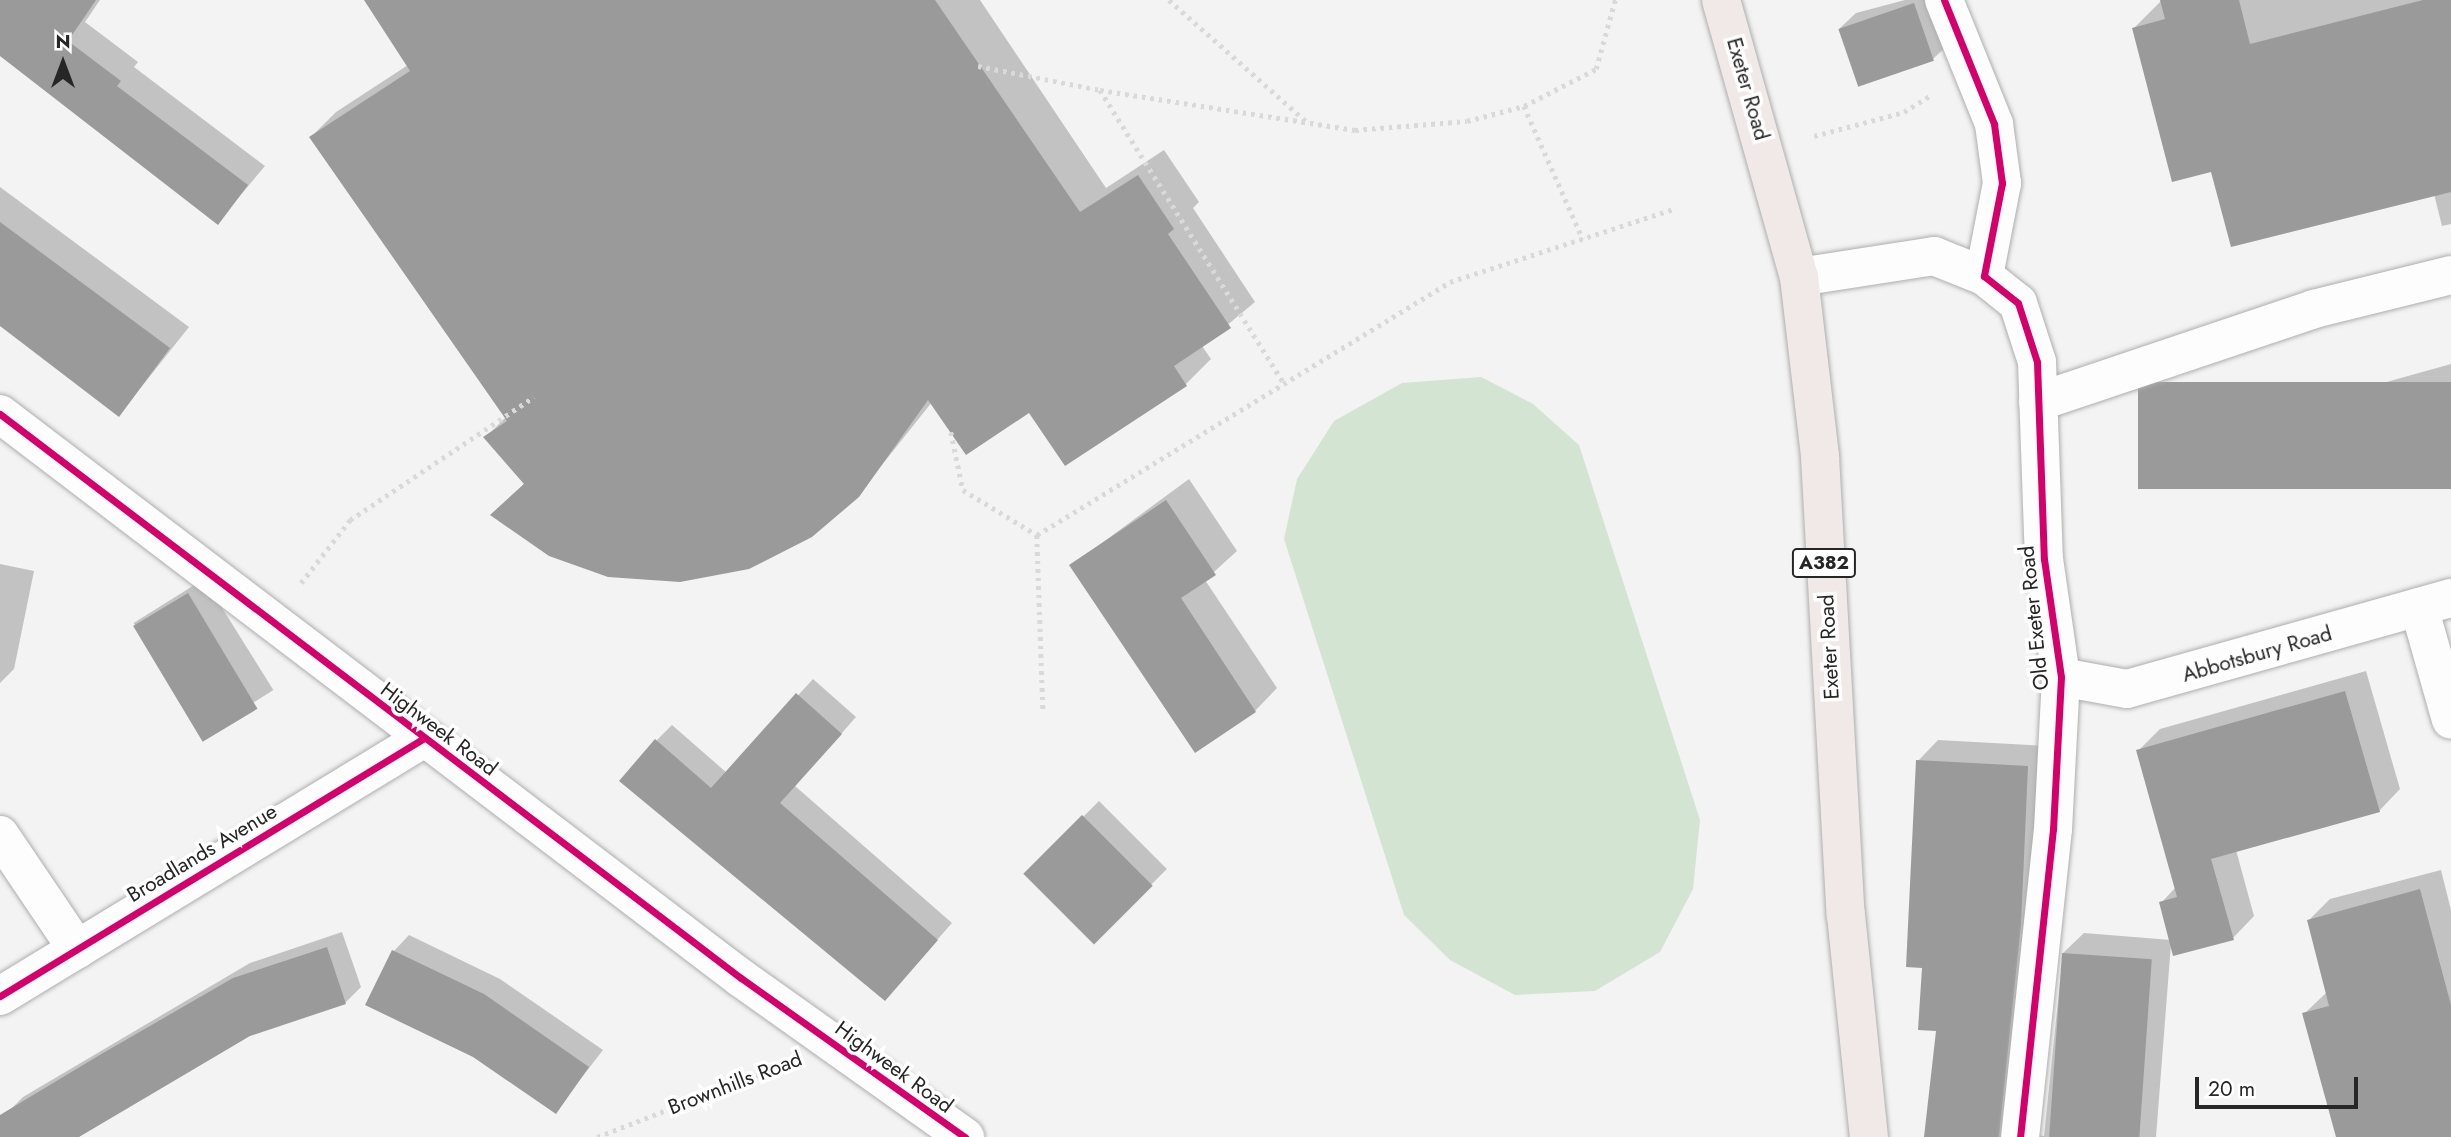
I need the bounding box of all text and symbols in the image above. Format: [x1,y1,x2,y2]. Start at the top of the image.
north arrow [28,28,98,98]
text: N [55,28,71,55]
street label: Exeter Road [1721,35,1775,143]
street label: Old Exeter Road [2014,544,2054,692]
road number: A382 [1791,548,1857,578]
street label: Exeter Road [1814,594,1844,700]
street label: Abbotsbury Road [2179,621,2335,687]
street label: Highweek Road [376,677,502,781]
street label: Broadlands Avenue [123,798,281,908]
street label: Highweek Road [830,1016,958,1118]
street label: Brownhills Road [665,1046,805,1120]
scale bar [2199,1064,2362,1108]
text: 20 m [2208,1074,2255,1104]

